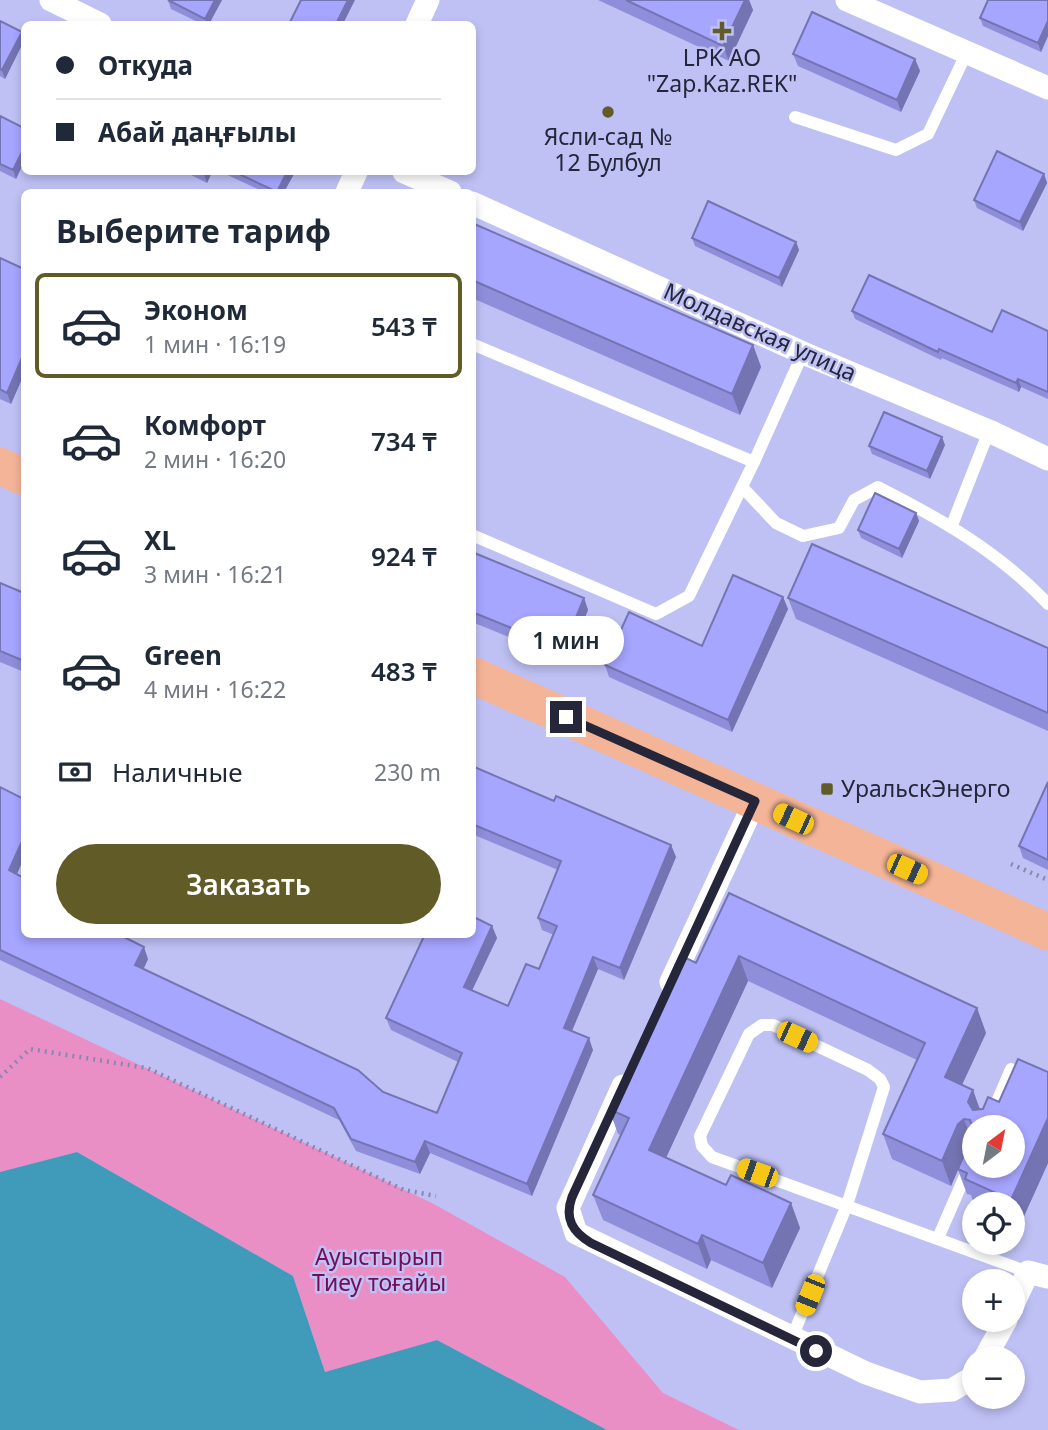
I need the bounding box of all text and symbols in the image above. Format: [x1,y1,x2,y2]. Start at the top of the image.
marker: LPK AO "Zap.Kaz.REK" [712,21,732,41]
place label: LPK AO "Zap.Kaz.REK" [647,41,797,99]
text: Откуда [98,47,193,83]
marker: Ясли-сад № 12 Булбул [600,104,616,120]
text: Абай даңғылы [98,114,297,150]
place label: Ясли-сад № 12 Булбул [544,120,672,178]
text: Выберите тариф [56,209,331,252]
street label: Молдавская улица [659,274,862,388]
text: Эконом [144,292,248,328]
icon: car [60,294,123,357]
text: 543 ₸ [371,308,437,344]
text: 1 мин · 16:19 [144,328,286,360]
text: Комфорт [144,407,266,443]
icon: car [60,409,123,472]
text: 734 ₸ [371,423,437,459]
text: 2 мин · 16:20 [144,443,286,475]
text: XL [144,522,176,558]
icon: car [60,524,123,587]
text: 924 ₸ [371,538,437,574]
text: 3 мин · 16:21 [144,558,286,590]
callout: 1 мин [508,616,624,664]
text: 1 мин [532,624,600,656]
text: Green [144,637,222,673]
icon: car [60,639,123,702]
text: 483 ₸ [371,653,437,689]
text: 4 мин · 16:22 [144,673,286,705]
route end [550,701,582,733]
icon: cash [56,753,94,791]
text: Наличные [112,754,243,790]
text: 230 m [374,756,441,788]
place label: УральскЭнерго [841,772,1010,804]
marker: УральскЭнерго [819,781,835,797]
car [770,801,817,837]
button: Заказать [56,844,441,924]
car [884,851,931,887]
car [774,1019,821,1055]
north arrow [962,1115,1026,1178]
map controls [962,1115,1025,1409]
car [734,1156,781,1190]
button: locate [962,1192,1025,1255]
park label: Ауыстырып Тиеу тоғайы [312,1240,446,1298]
button: + [962,1269,1025,1332]
car [793,1272,828,1318]
route start [800,1335,832,1367]
button: − [962,1346,1025,1409]

